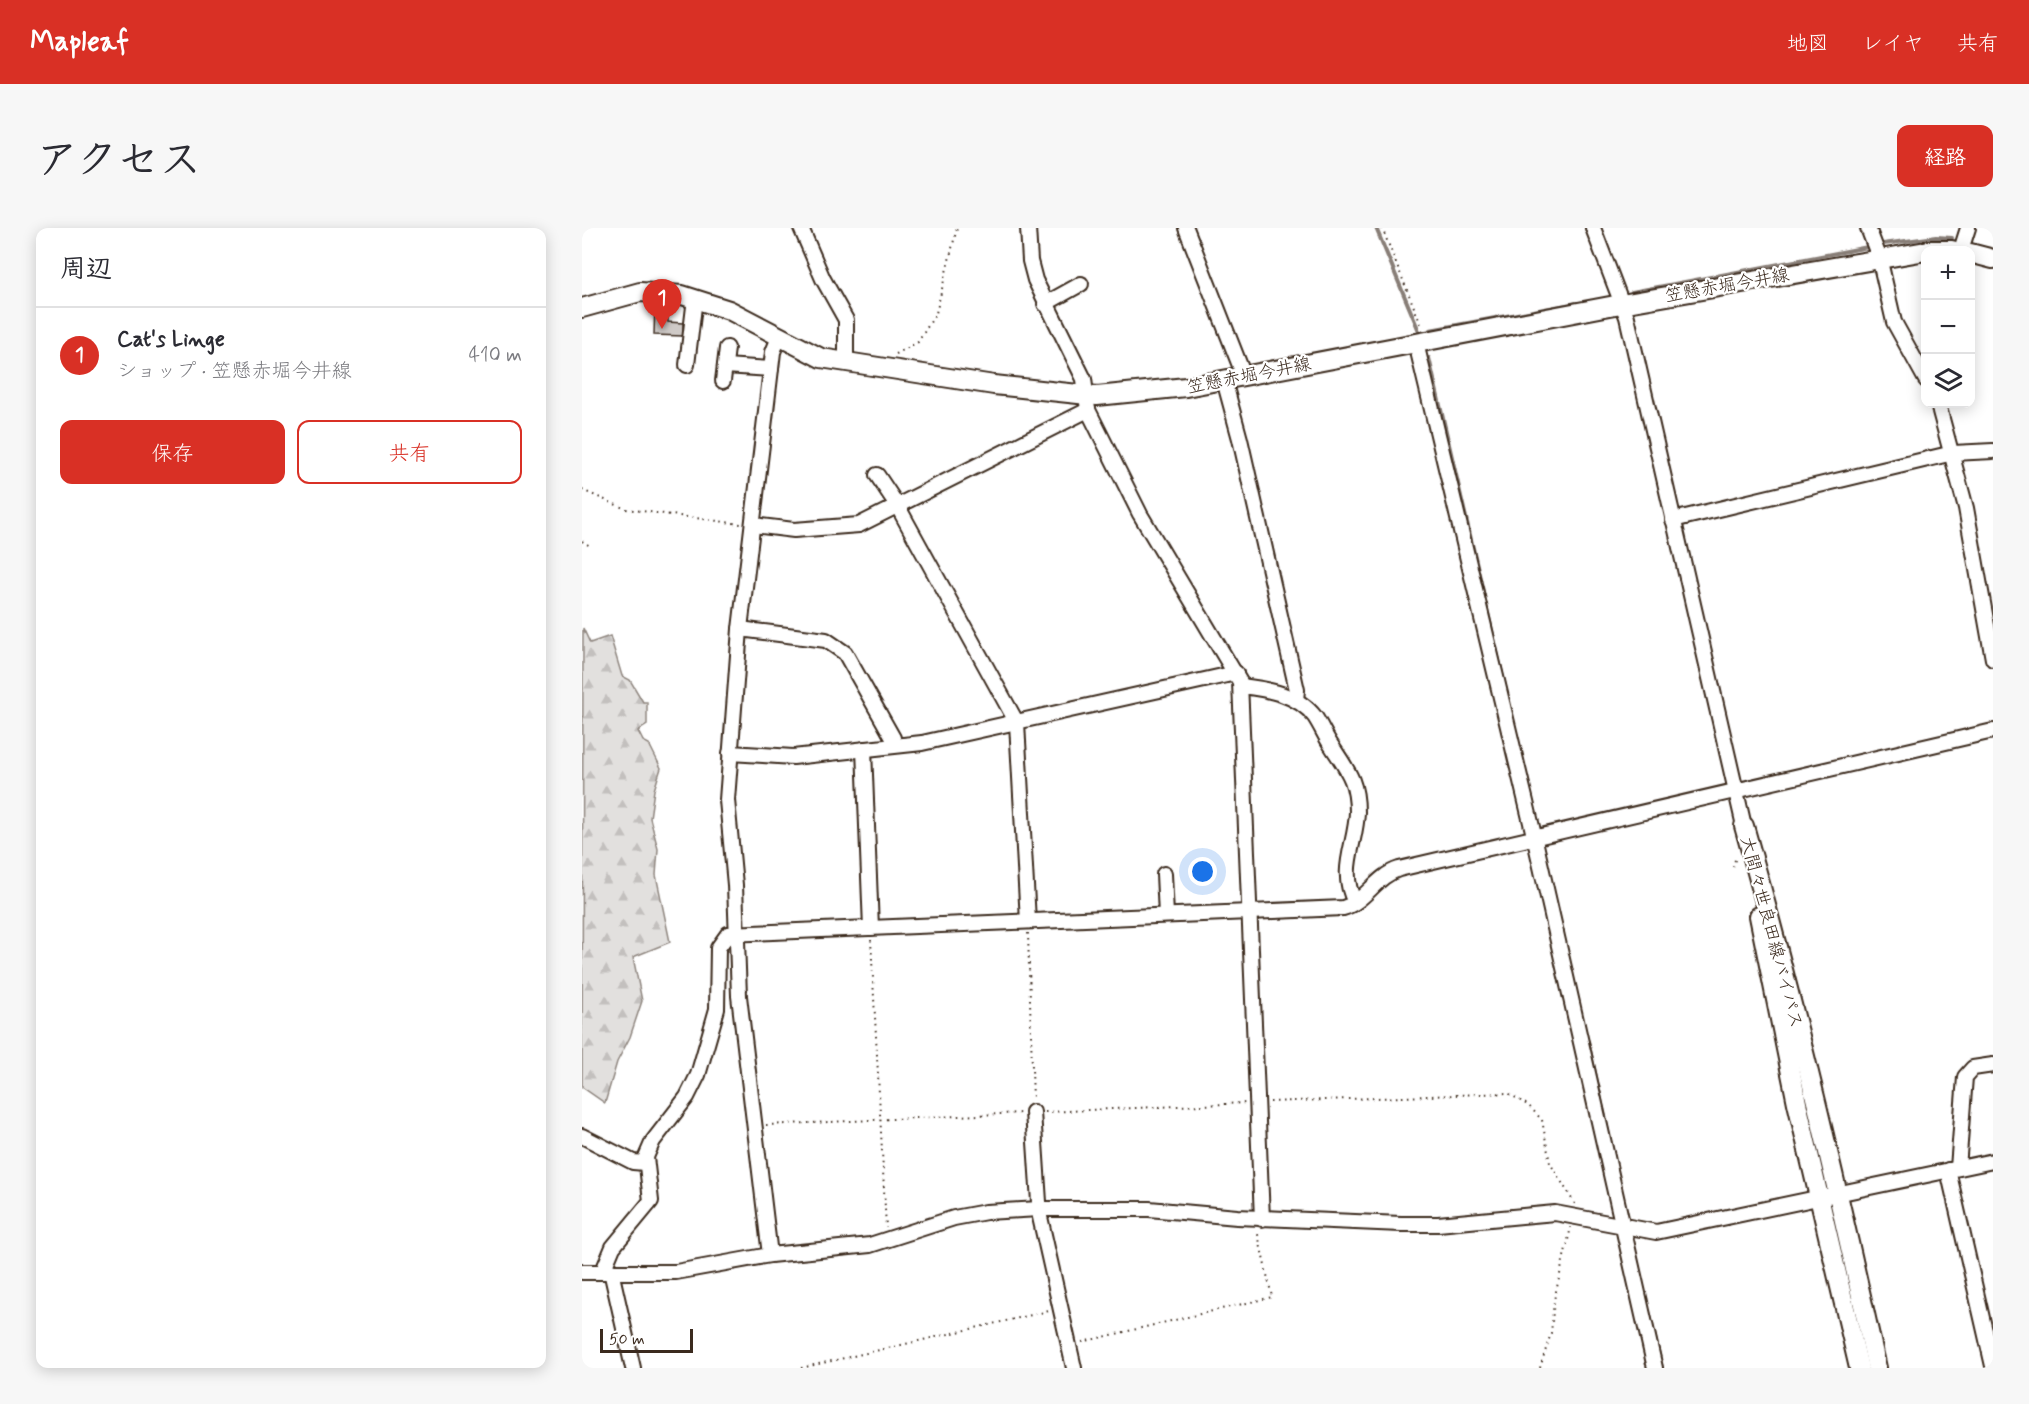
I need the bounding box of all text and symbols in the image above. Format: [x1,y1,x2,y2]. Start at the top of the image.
text: Mapleaf [30,24,129,61]
text: 地図 [1787,30,1829,58]
text: レイヤ [1862,30,1924,58]
text: 共有 [1957,30,1999,58]
button: 経路 [1897,125,1993,187]
text: アクセス [36,134,201,189]
map controls [1921,246,1975,408]
button: + [1921,246,1975,300]
text: 周辺 [60,253,112,287]
street label: 笠懸赤堀今井線 [1663,263,1791,309]
pin: 1 [642,279,682,329]
button: − [1921,300,1975,354]
text: Cat's Linge [117,326,225,354]
text: 1 [75,342,84,369]
text: 410 m [468,342,522,369]
street label: 笠懸赤堀今井線 [1185,352,1313,400]
button: layers [1921,354,1975,408]
text: ショップ · 笠懸赤堀今井線 [117,358,352,385]
button: 保存 [60,420,285,484]
button: 共有 [297,420,522,484]
street label: 大間々世良田線バイパス [1734,834,1808,1031]
your location [1188,857,1217,886]
scale bar [600,1326,693,1354]
text: 50 m [609,1329,645,1350]

